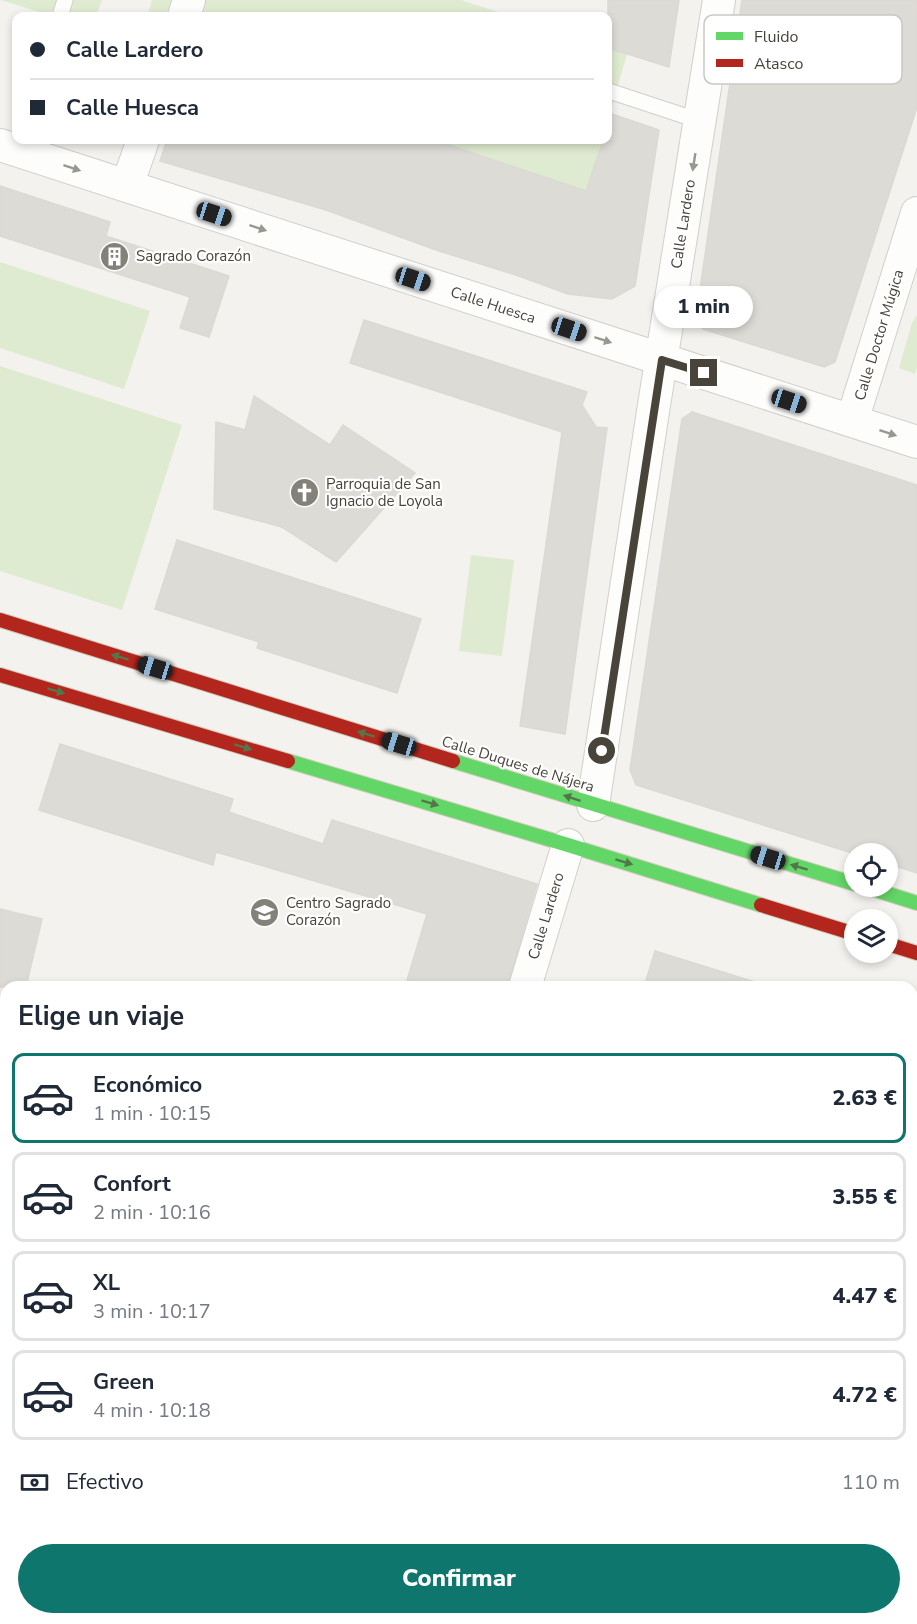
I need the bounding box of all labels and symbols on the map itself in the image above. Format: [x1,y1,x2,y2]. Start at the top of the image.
legend [704,15,902,84]
text: Fluido [754,26,799,48]
text: Atasco [754,53,803,75]
one-way arrow [689,152,698,171]
one-way arrow [63,164,81,174]
street label: Calle Lardero [666,178,700,270]
car [194,200,234,228]
one-way arrow [249,224,267,233]
building icon: Sagrado Corazón [99,240,131,272]
place label: Sagrado Corazón [136,246,251,266]
car [393,265,433,293]
street label: Calle Doctor Múgica [850,267,908,403]
street label: Calle Huesca [448,282,538,328]
callout: 1 min [654,286,754,328]
car [549,315,589,343]
one-way arrow [594,336,612,346]
route end [690,359,717,386]
car [769,387,809,415]
one-way arrow [879,429,897,438]
place label: Parroquia de San Ignacio de Loyola [326,474,443,511]
church icon: Parroquia de San Ignacio de Loyola [289,477,321,509]
one-way arrow [111,652,129,661]
car [135,654,175,682]
one-way arrow [47,687,65,696]
one-way arrow [357,729,375,738]
car [379,730,419,758]
street label: Calle Duques de Nájera [439,731,597,797]
route start [588,737,615,764]
one-way arrow [234,743,252,752]
one-way arrow [563,793,581,803]
one-way arrow [421,799,439,808]
car [748,844,788,872]
one-way arrow [615,858,633,867]
one-way arrow [790,862,808,871]
street label: Calle Lardero [523,870,569,962]
place label: Centro Sagrado Corazón [286,893,391,930]
school or university icon: Centro Sagrado Corazón [249,896,281,928]

